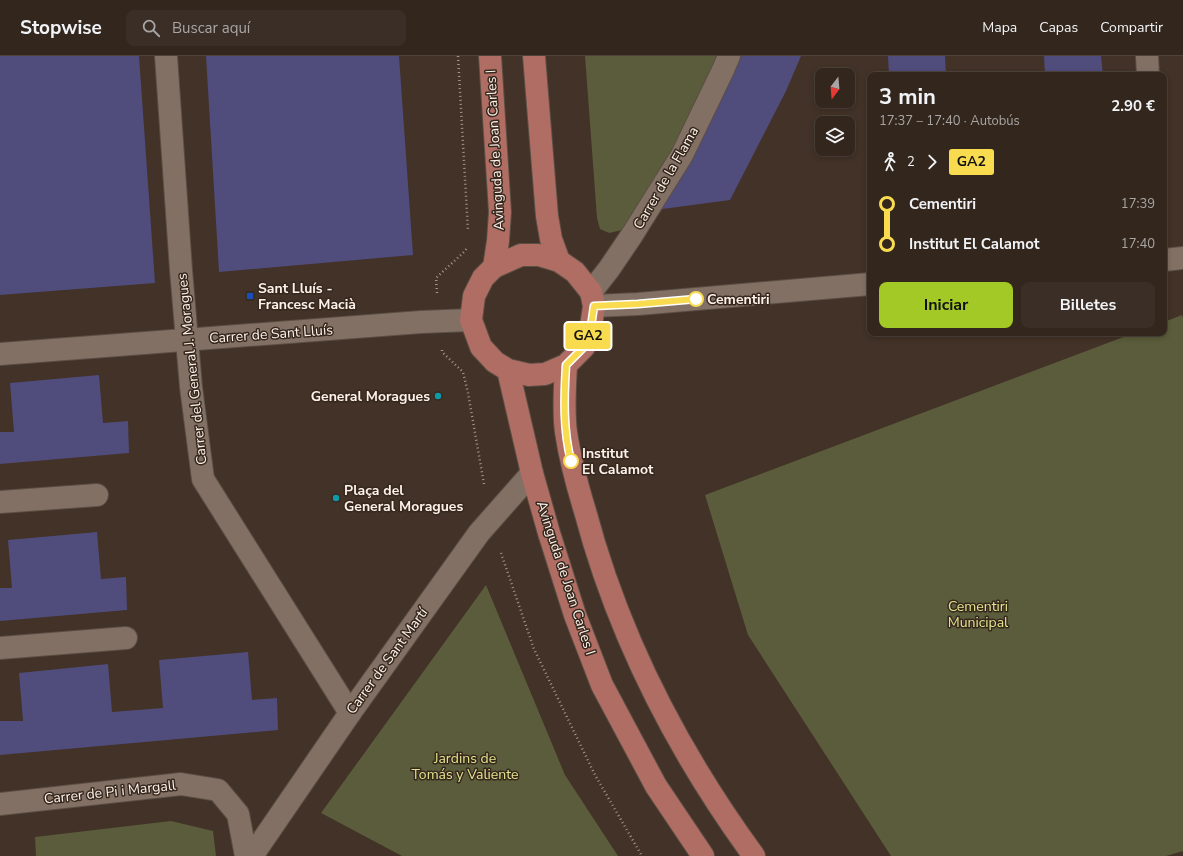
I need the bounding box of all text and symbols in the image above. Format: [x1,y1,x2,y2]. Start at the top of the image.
search box [126,10,406,46]
text: Stopwise [20,15,102,41]
icon: search [140,17,162,39]
text: Buscar aquí [172,18,250,38]
text: Mapa [982,18,1017,37]
text: Capas [1039,18,1078,37]
text: Compartir [1100,18,1163,37]
north arrow [815,68,855,108]
map controls [815,68,855,156]
street label: Avinguda de Joan Carles I [481,69,509,231]
text: 3 min [879,82,936,112]
text: 2.90 € [1111,96,1155,116]
text: 17:37 – 17:40 · Autobús [879,112,1020,130]
button: layers [815,116,855,156]
street label: Carrer de la Flama [629,123,703,233]
icon: walk [879,151,901,173]
icon: forward [921,151,943,173]
text: GA2 [957,152,986,171]
text: 2 [907,153,915,171]
text: Cementiri [909,194,976,214]
text: 17:39 [1121,195,1155,213]
text: Institut El Calamot [909,234,1039,254]
text: 17:40 [1121,235,1155,253]
street label: Carrer del General J. Moragues [172,272,212,466]
place label: Sant Lluís - Francesc Macià [258,279,356,314]
button: Iniciar [879,282,1013,328]
button: Billetes [1021,282,1155,328]
place label: Cementiri [707,290,770,309]
marker: Sant Lluís - Francesc Macià [245,291,255,301]
marker: Cementiri [688,291,704,307]
street label: Carrer de Sant Lluís [209,320,334,348]
line badge: GA2 [565,323,611,349]
text: GA2 [573,326,603,345]
place label: General Moragues [311,387,430,406]
marker: General Moragues [433,391,443,401]
place label: Institut El Calamot [582,444,654,479]
marker: Institut El Calamot [563,453,579,469]
place label: Plaça del General Moragues [344,481,463,516]
marker: Plaça del General Moragues [331,493,341,503]
street label: Avinguda de Joan Carles I [532,498,600,658]
park label: Cementiri Municipal [948,597,1009,632]
street label: Carrer de Sant Martí [342,603,433,718]
park label: Jardins de Tomás y Valiente [411,749,519,784]
street label: Carrer de Pi i Margall [43,776,178,808]

